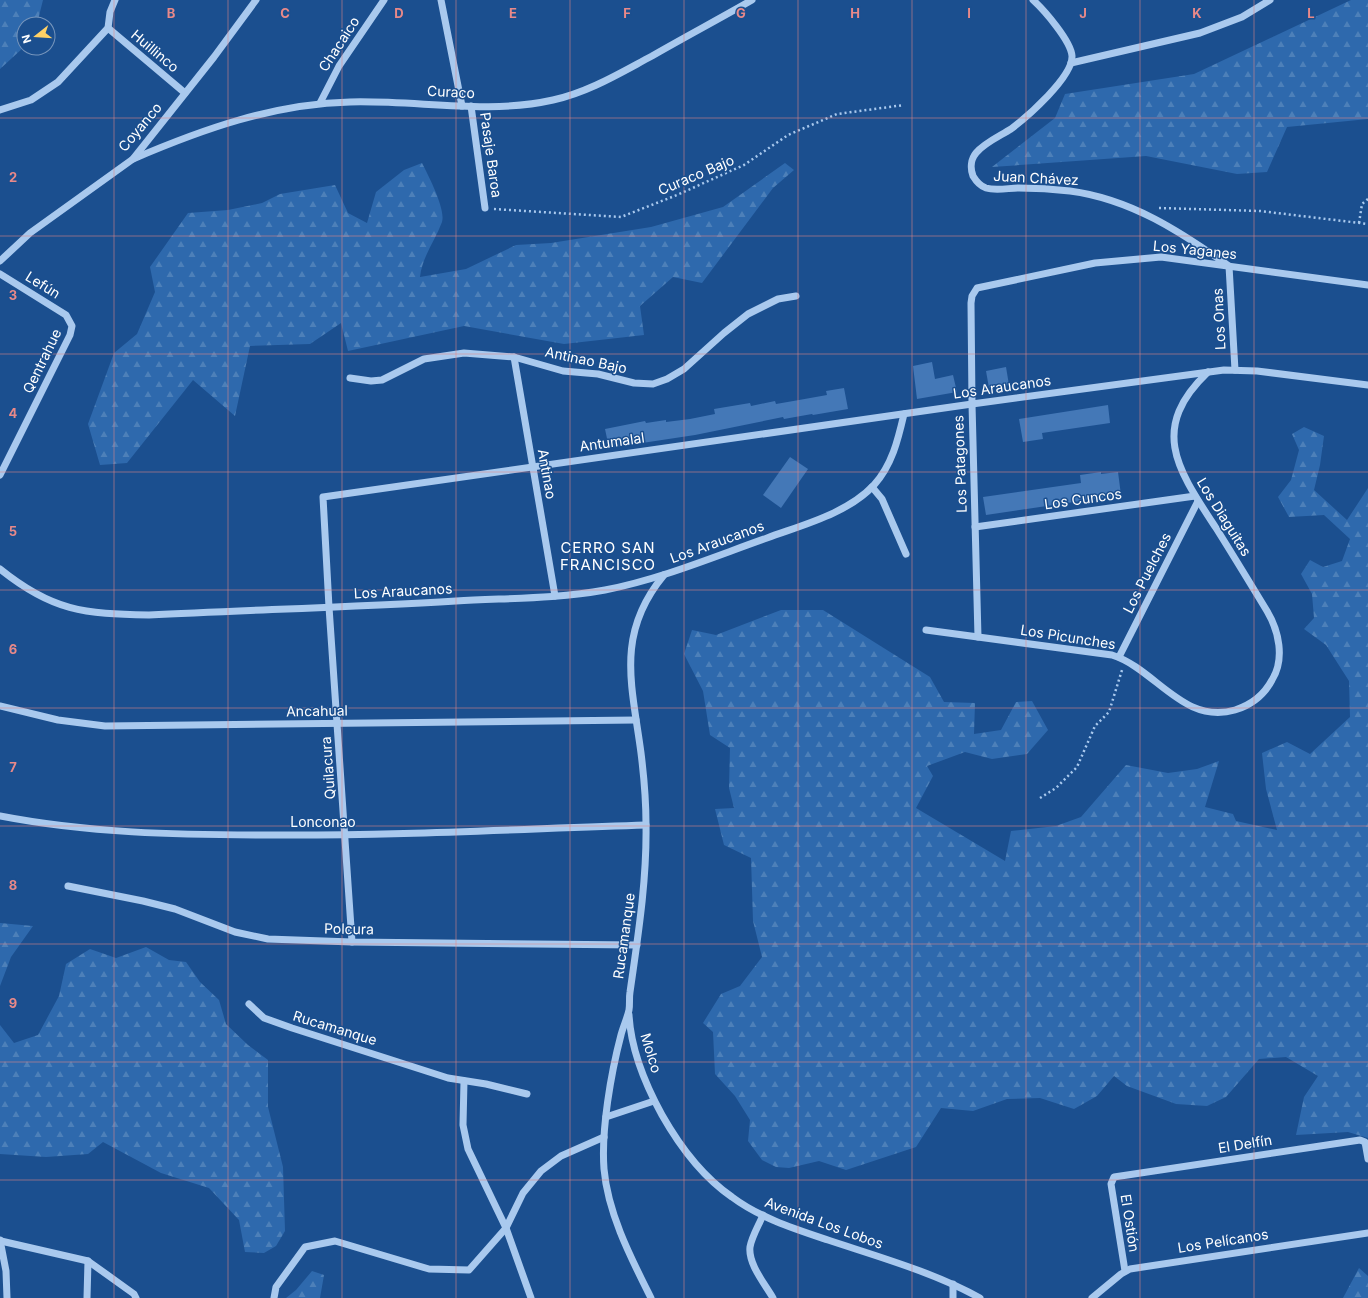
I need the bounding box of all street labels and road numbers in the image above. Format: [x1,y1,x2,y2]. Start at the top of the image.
street label: Chacaico [315,13,363,74]
street label: Huillinco [128,26,183,75]
street label: Curaco [427,82,475,101]
street label: Coyanco [114,99,165,155]
street label: Pasaje Baroa [477,111,506,199]
street label: Curaco Bajo [655,151,736,198]
street label: Juan Chávez [993,167,1079,188]
street label: Los Yaganes [1152,237,1238,262]
street label: Lefún [23,267,64,302]
street label: Los Onas [1208,288,1229,350]
street label: Qentrahue [19,326,64,396]
street label: Antinao Bajo [544,343,629,376]
street label: Los Araucanos [952,371,1052,402]
street label: Los Patagones [949,415,970,513]
street label: Antumalal [578,429,646,454]
street label: Antinao [535,448,560,500]
street label: Los Diaguitas [1194,474,1255,559]
street label: Los Cuncos [1043,485,1123,512]
street label: Los Araucanos [668,517,766,566]
street label: Los Puelches [1119,530,1174,616]
street label: Los Araucanos [353,579,453,602]
street label: Los Picunches [1019,621,1117,652]
street label: Ancahual [286,701,348,720]
street label: Quilacura [317,736,338,800]
street label: Lonconao [290,813,356,830]
street label: Rucamanque [609,892,638,980]
street label: Polcura [324,920,374,937]
street label: Rucamanque [291,1007,379,1048]
street label: Molco [637,1031,666,1075]
street label: El Delfín [1217,1131,1273,1156]
street label: Avenida Los Lobos [763,1193,886,1252]
street label: El Ostión [1118,1193,1143,1253]
street label: Los Pelícanos [1176,1225,1269,1256]

